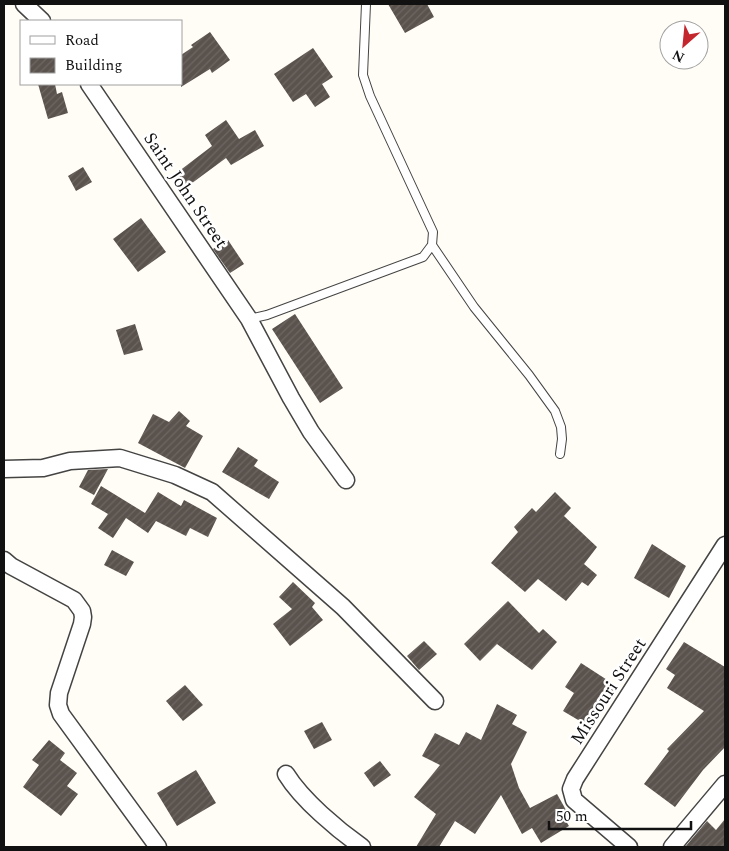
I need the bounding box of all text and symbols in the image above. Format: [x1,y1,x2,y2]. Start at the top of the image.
legend [20,20,182,85]
north arrow [659,20,709,70]
text: Road [65,29,99,52]
text: N [668,44,688,68]
text: Building [65,54,122,77]
street label: Saint John Street [137,127,234,254]
street label: Missouri Street [564,633,653,750]
scale bar [549,798,692,830]
text: 50 m [556,805,588,828]

